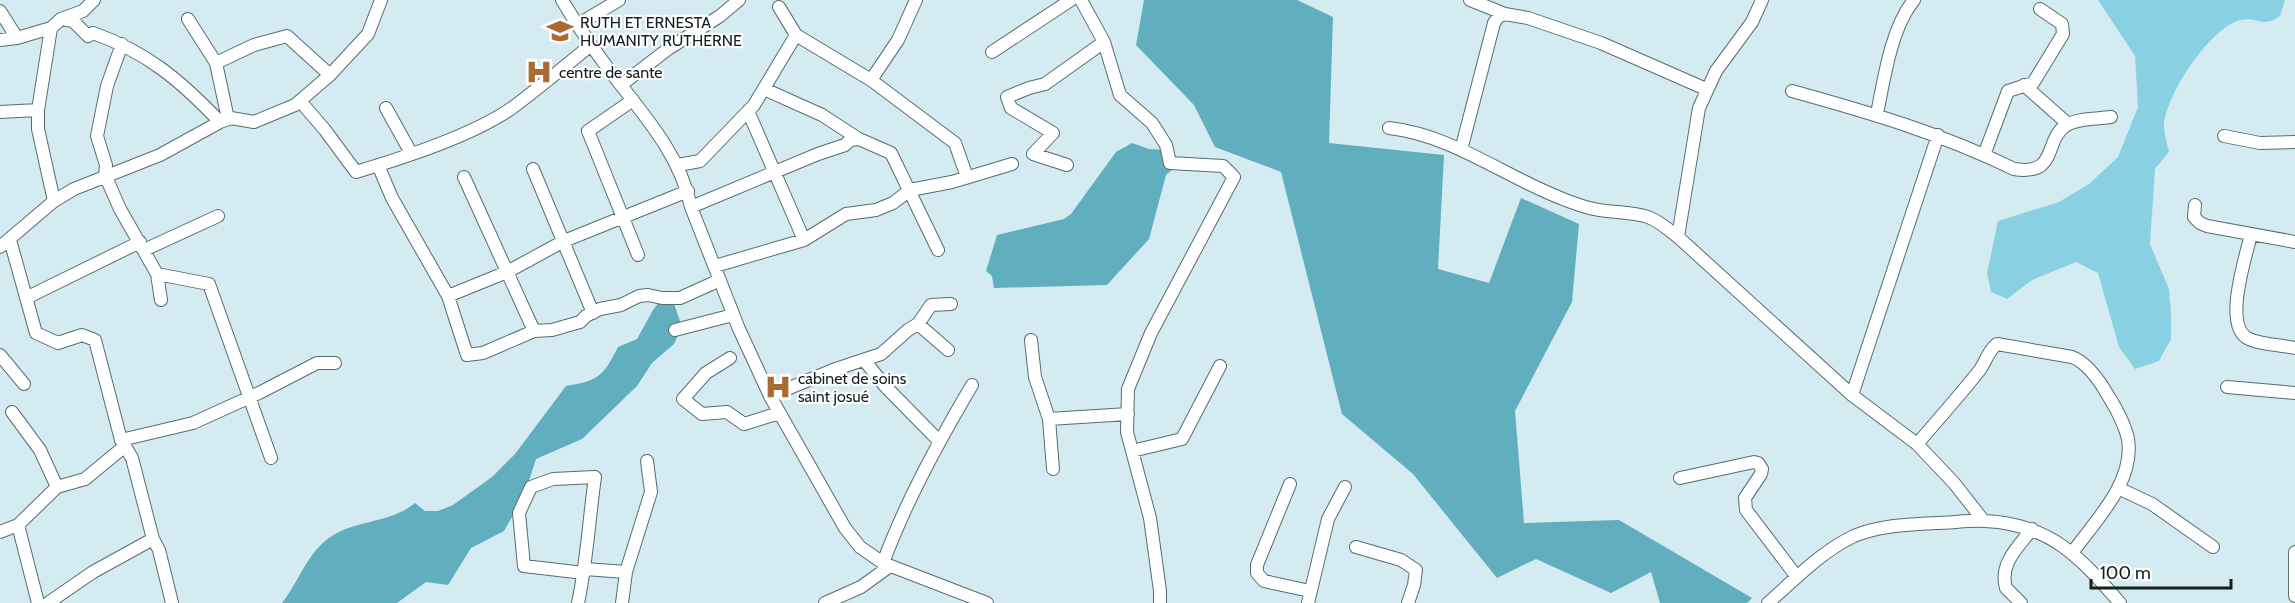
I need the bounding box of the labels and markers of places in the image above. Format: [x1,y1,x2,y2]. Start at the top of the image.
place label: RUTH ET ERNESTA HUMANITY RUTHERNE [580,13,742,50]
school or university icon: RUTH ET ERNESTA HUMANITY RUTHERNE [545,16,575,46]
hospital icon: centre de sante [524,57,554,87]
place label: centre de sante [559,63,663,82]
place label: cabinet de soins saint josué [798,369,907,406]
hospital icon: cabinet de soins saint josué [763,372,793,402]

